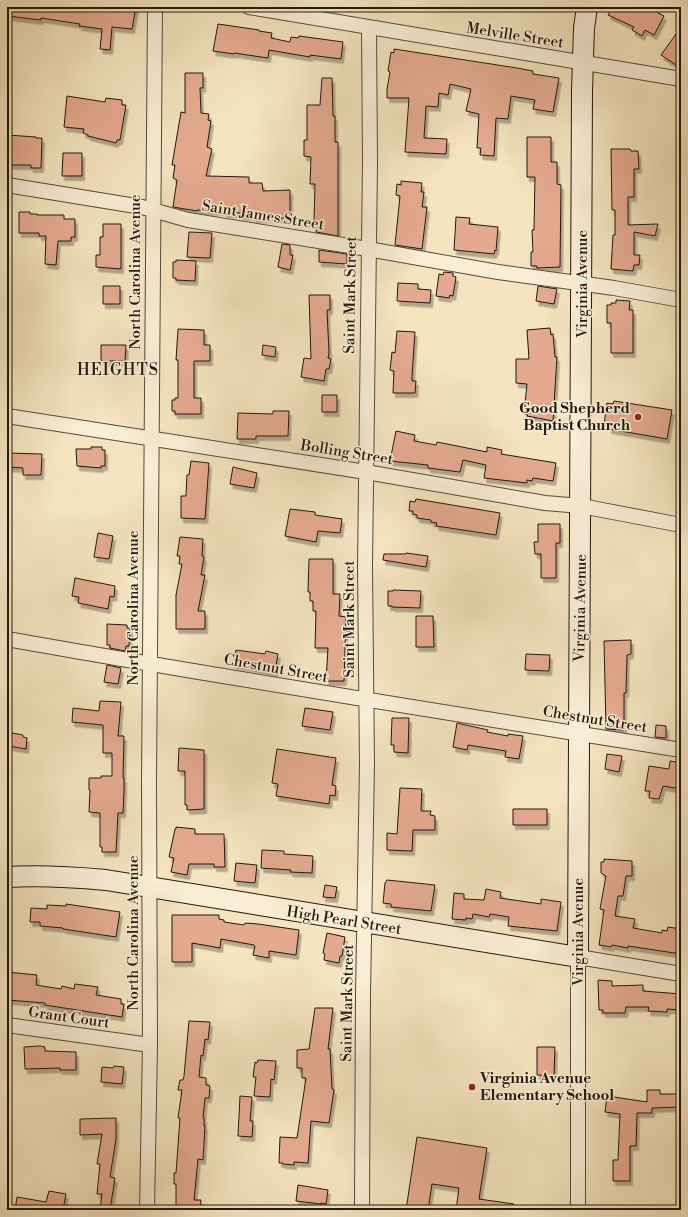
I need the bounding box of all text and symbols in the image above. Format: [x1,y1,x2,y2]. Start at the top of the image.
street label: Melville Street [465,18,566,53]
street label: North Carolina Avenue [126,195,145,349]
street label: Saint James Street [200,196,326,235]
street label: Virginia Avenue [573,230,592,339]
street label: Saint Mark Street [340,236,361,354]
district label: HEIGHTS [77,360,159,380]
place label: Good Shepherd Baptist Church [519,399,631,435]
marker: Good Shepherd Baptist Church [633,412,643,422]
street label: Bolling Street [298,436,395,469]
street label: North Carolina Avenue [124,531,143,685]
street label: Virginia Avenue [570,554,591,663]
street label: Saint Mark Street [340,560,359,678]
street label: Chestnut Street [222,650,330,687]
street label: Chestnut Street [541,702,649,737]
street label: North Carolina Avenue [124,856,143,1010]
street label: Virginia Avenue [569,878,588,987]
street label: High Pearl Street [285,902,403,939]
street label: Saint Mark Street [337,944,358,1062]
street label: Grant Court [27,1002,111,1033]
place label: Virginia Avenue Elementary School [479,1069,614,1105]
marker: Virginia Avenue Elementary School [467,1082,477,1092]

